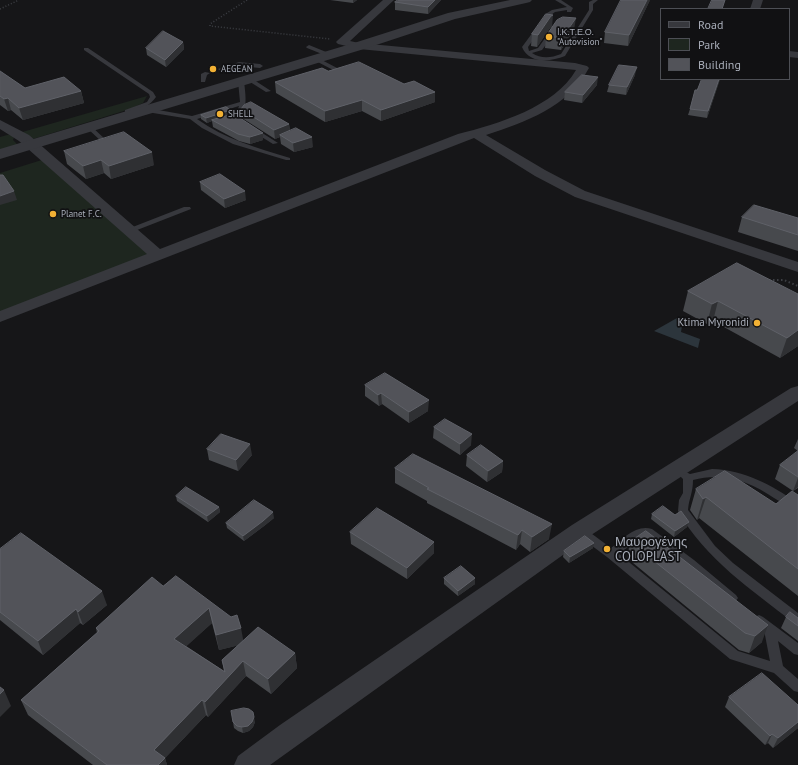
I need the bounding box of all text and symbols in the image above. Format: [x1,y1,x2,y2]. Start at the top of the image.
legend [660,8,790,80]
text: Road [698,17,723,32]
place label: I.Κ.Τ.Ε.Ο. "Autovision" [557,27,602,48]
marker: I.Κ.Τ.Ε.Ο. "Autovision" [544,32,554,42]
text: Park [698,37,720,52]
text: Building [698,57,741,72]
marker: AEGEAN [208,64,218,74]
place label: AEGEAN [221,64,253,74]
marker: SHELL [215,109,225,119]
place label: SHELL [228,109,253,119]
marker: Planet F.C. [48,209,58,219]
place label: Planet F.C. [61,209,102,219]
place label: Ktima Myronidi [677,316,749,330]
marker: Ktima Myronidi [752,318,762,328]
place label: Μαυρογένης COLOPLAST [615,534,687,565]
marker: Μαυρογένης COLOPLAST [602,544,612,554]

